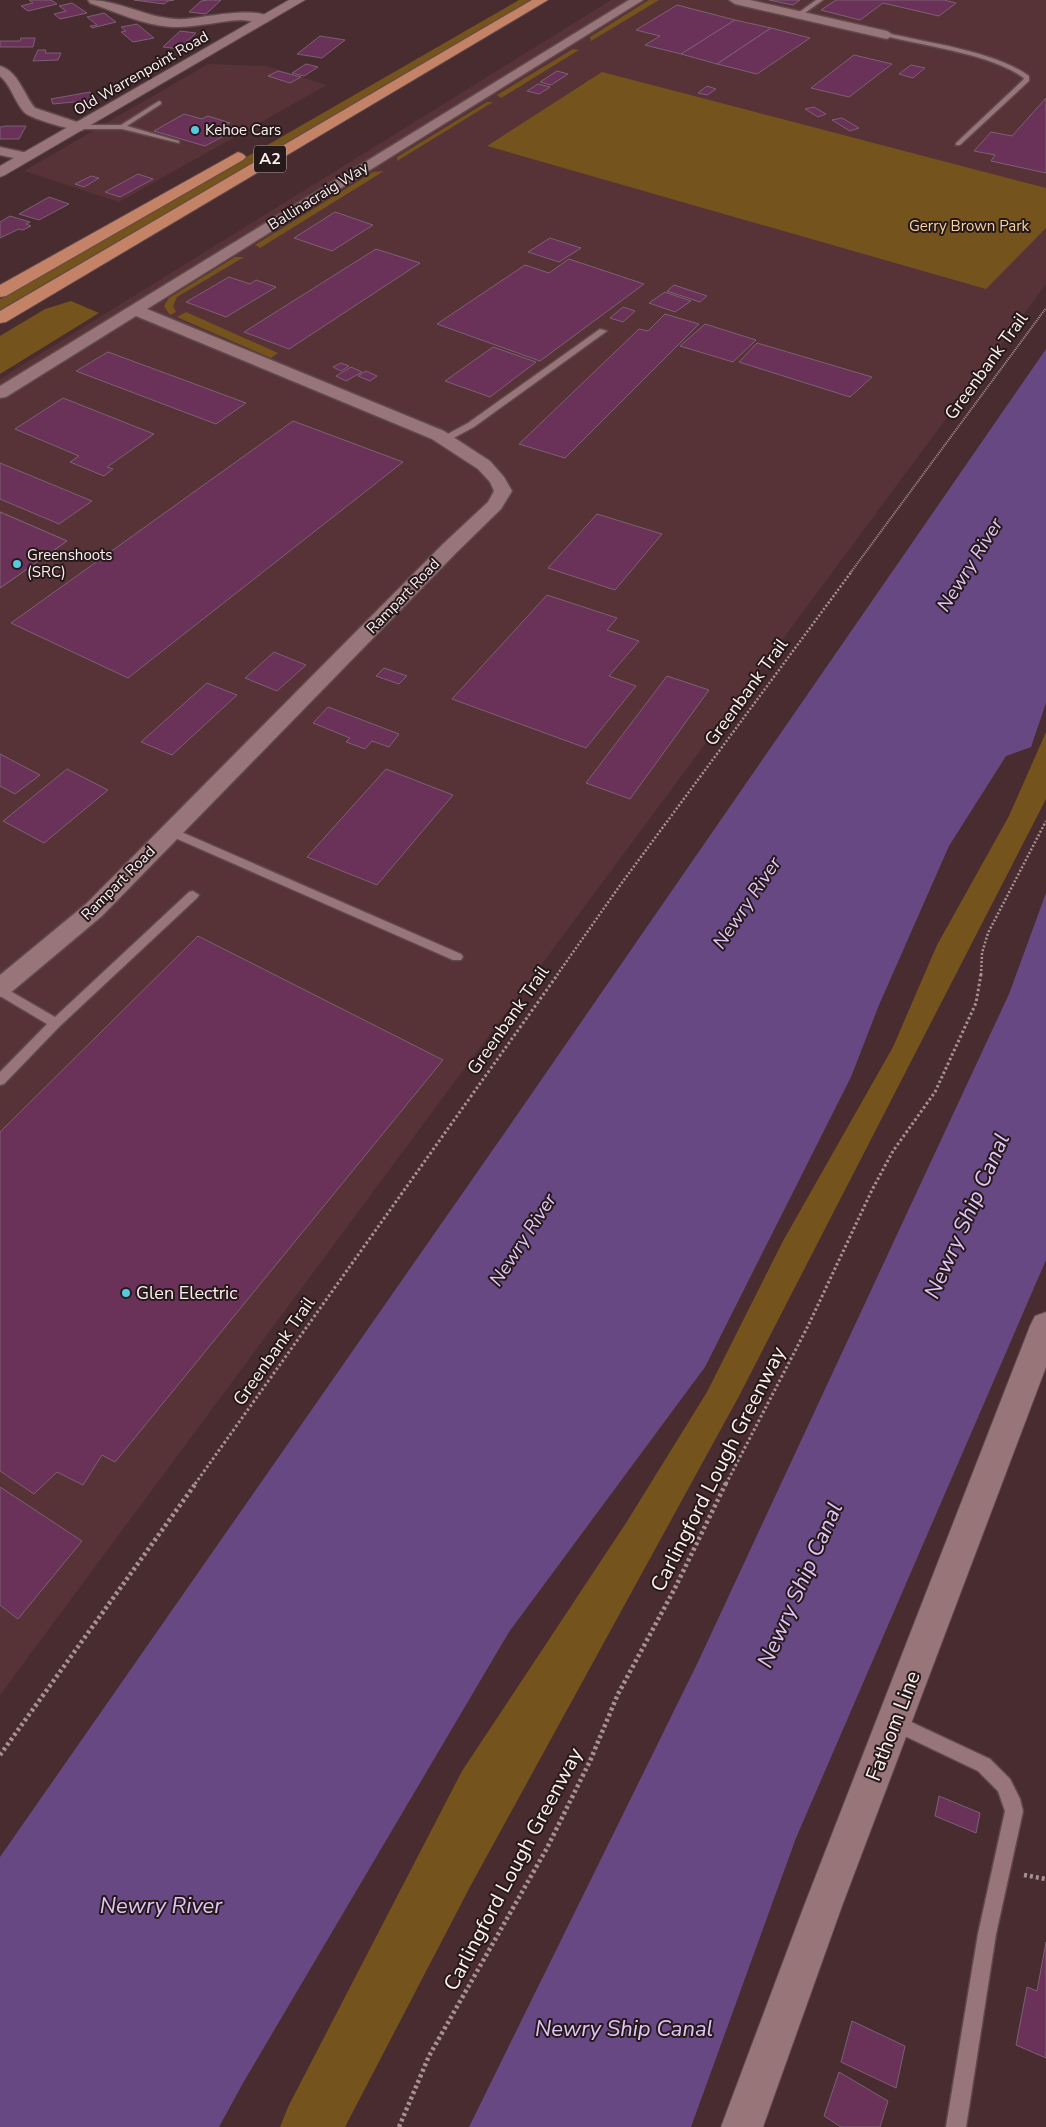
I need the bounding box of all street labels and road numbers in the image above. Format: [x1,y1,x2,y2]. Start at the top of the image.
street label: Old Warrenpoint Road [70,26,212,120]
road number: A2 [254,146,286,172]
street label: Ballinacraig Way [264,157,372,235]
street label: Greenbank Trail [939,307,1034,425]
street label: Rampart Road [362,554,444,638]
street label: Greenbank Trail [699,633,794,751]
street label: Rampart Road [77,842,159,924]
street label: Greenbank Trail [462,960,555,1079]
street label: Greenbank Trail [228,1291,321,1410]
street label: Carlingford Lough Greenway [644,1341,792,1596]
street label: Fathom Line [859,1667,927,1785]
street label: Carlingford Lough Greenway [437,1742,589,1995]

